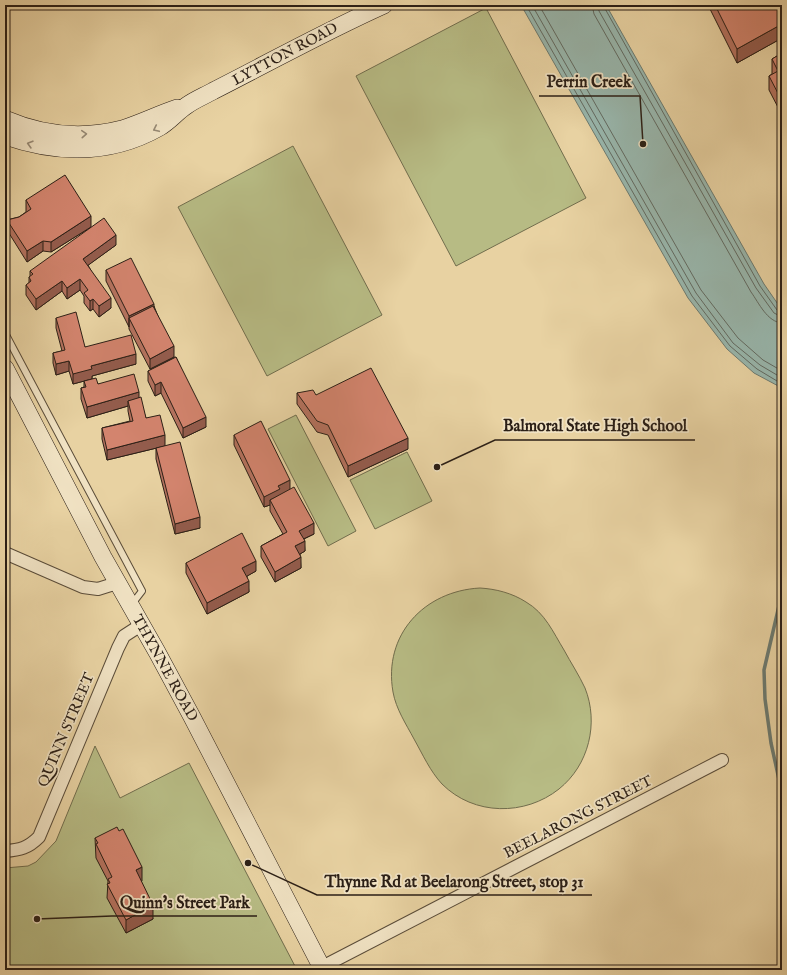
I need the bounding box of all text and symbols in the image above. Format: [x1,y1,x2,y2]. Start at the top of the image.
street label: LYTTON ROAD [229,18,341,90]
callout: Perrin Creek [539,68,640,96]
text: Perrin Creek [547,73,632,93]
one-way arrow [152,124,160,132]
one-way arrow [81,129,87,138]
one-way arrow [26,140,33,149]
callout: Balmoral State High School [495,412,695,440]
text: Balmoral State High School [503,417,688,437]
street label: THYNNE ROAD [128,611,202,725]
street label: QUINN STREET [33,670,99,790]
street label: BEELARONG STREET [500,771,656,863]
callout: Thynne Rd at Beelarong Street, stop 31 [317,867,592,895]
text: Thynne Rd at Beelarong Street, stop 31 [324,873,583,893]
callout: Quinn's Street Park [112,888,257,916]
text: Quinn's Street Park [120,894,250,914]

